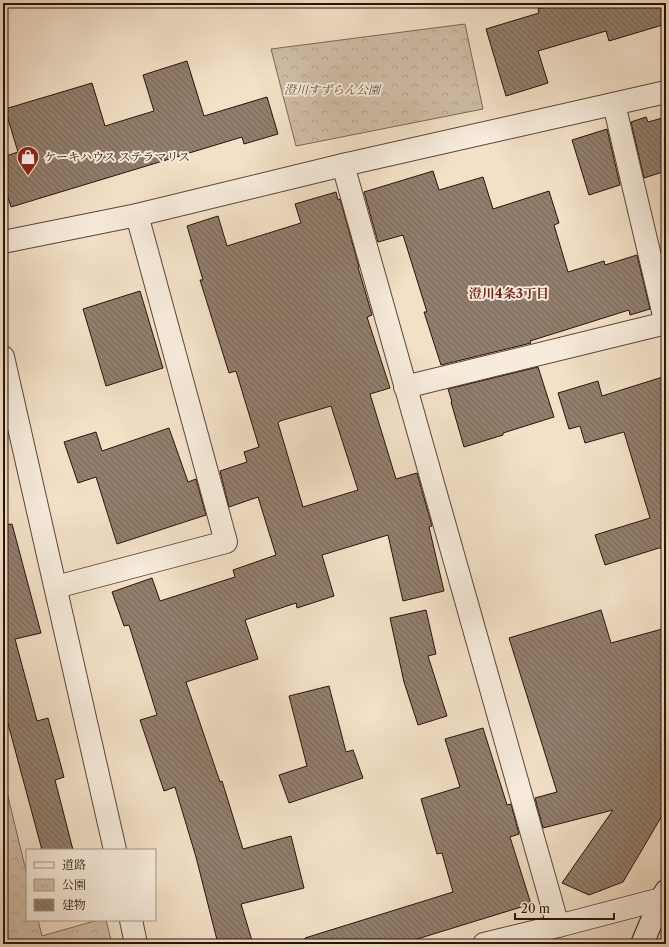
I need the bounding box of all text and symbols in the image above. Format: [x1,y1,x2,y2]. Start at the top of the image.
park label: 澄川すずらん公園 [284,82,382,97]
shop icon: ケーキハウス ステラマリス [15,144,41,177]
place label: ケーキハウス ステラマリス [44,149,190,164]
district label: 澄川4条3丁目 [469,285,549,301]
legend [26,849,156,921]
text: 道路 [62,857,86,872]
text: 公園 [62,877,86,892]
scale bar [515,895,614,921]
text: 建物 [62,897,86,912]
text: 20 m [521,901,550,916]

